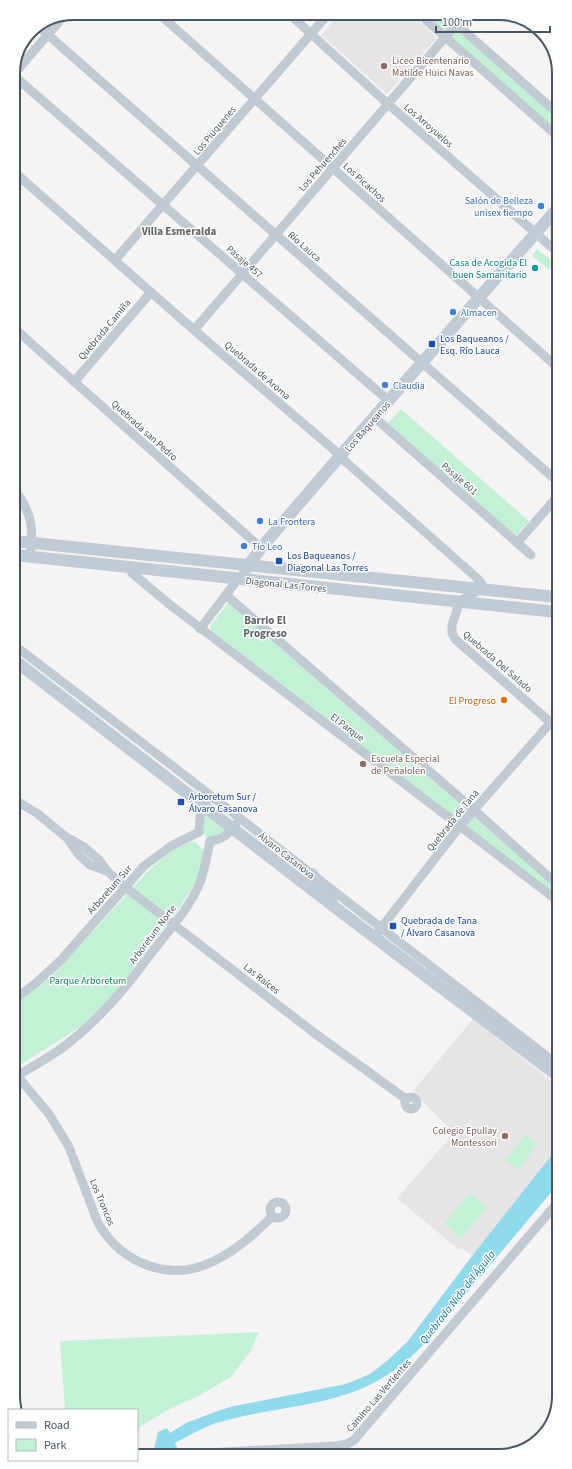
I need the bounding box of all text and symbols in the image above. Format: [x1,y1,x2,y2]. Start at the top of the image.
scale bar [436,8,550,34]
text: 100 m [442,14,472,31]
place label: Liceo Bicentenario Matilde Huici Navas [392,54,474,80]
marker: Liceo Bicentenario Matilde Huici Navas [379,61,389,71]
street label: Los Arroyuelos [401,100,456,151]
street label: Los Piuquenes [190,103,240,158]
street label: Los Pehuenches [295,135,350,195]
street label: Los Picachos [340,160,389,206]
place label: Salón de Belleza unisex tiempo [465,194,533,220]
marker: Salón de Belleza unisex tiempo [536,201,546,211]
district label: Villa Esmeralda [141,224,216,239]
street label: Río Lauca [284,228,324,265]
street label: Pasaje 457 [223,242,266,281]
place label: Casa de Acogida El buen Samanitario [449,256,527,282]
marker: Casa de Acogida El buen Samanitario [530,263,540,273]
street label: Quebrada Camiña [75,296,134,363]
place label: Almacen [461,306,497,320]
marker: Almacen [448,307,458,317]
place label: Los Baqueanos / Esq. Río Lauca [440,332,509,358]
street label: Quebrada de Aroma [221,338,293,403]
marker: Los Baqueanos / Esq. Río Lauca [427,339,437,349]
place label: Claudia [393,379,425,393]
marker: Claudia [380,380,390,390]
street label: Quebrada san Pedro [108,397,181,464]
street label: Los Baqueanos [342,398,394,455]
street label: Pasaje 601 [438,459,481,498]
place label: La Frontera [268,515,315,529]
marker: La Frontera [255,516,265,526]
place label: Tío Leo [252,540,282,554]
marker: Tío Leo [239,541,249,551]
place label: Los Baqueanos / Diagonal Las Torres [287,549,368,575]
marker: Los Baqueanos / Diagonal Las Torres [274,556,284,566]
street label: Diagonal Las Torres [245,574,327,596]
district label: Barrio El Progreso [243,613,287,641]
street label: Quebrada Del Salado [460,628,535,696]
place label: El Progreso [449,694,496,708]
marker: El Progreso [499,695,509,705]
street label: El Parque [327,710,367,745]
place label: Escuela Especial de Peñalolén [371,752,440,778]
marker: Escuela Especial de Peñalolén [358,759,368,769]
street label: Quebrada de Tana [423,787,482,855]
place label: Arboretum Sur / Álvaro Casanova [189,790,258,816]
marker: Arboretum Sur / Álvaro Casanova [176,797,186,807]
street label: Álvaro Casanova [255,829,318,882]
street label: Arboretum Sur [84,861,136,917]
street label: Arboretum Norte [126,902,180,967]
place label: Quebrada de Tana / Álvaro Casanova [401,914,477,940]
marker: Quebrada de Tana / Álvaro Casanova [388,921,398,931]
street label: Las Raíces [240,960,283,997]
park label: Parque Arboretum [50,974,126,988]
place label: Colegio Epullay Montessori [432,1124,497,1150]
marker: Colegio Epullay Montessori [500,1131,510,1141]
street label: Los Troncos [86,1177,118,1228]
water label: Quebrada Nido del Águila [416,1247,499,1347]
street label: Camino Las Vertientes [343,1356,414,1435]
legend [8,1409,138,1461]
text: Road [44,1417,70,1434]
text: Park [44,1437,66,1454]

